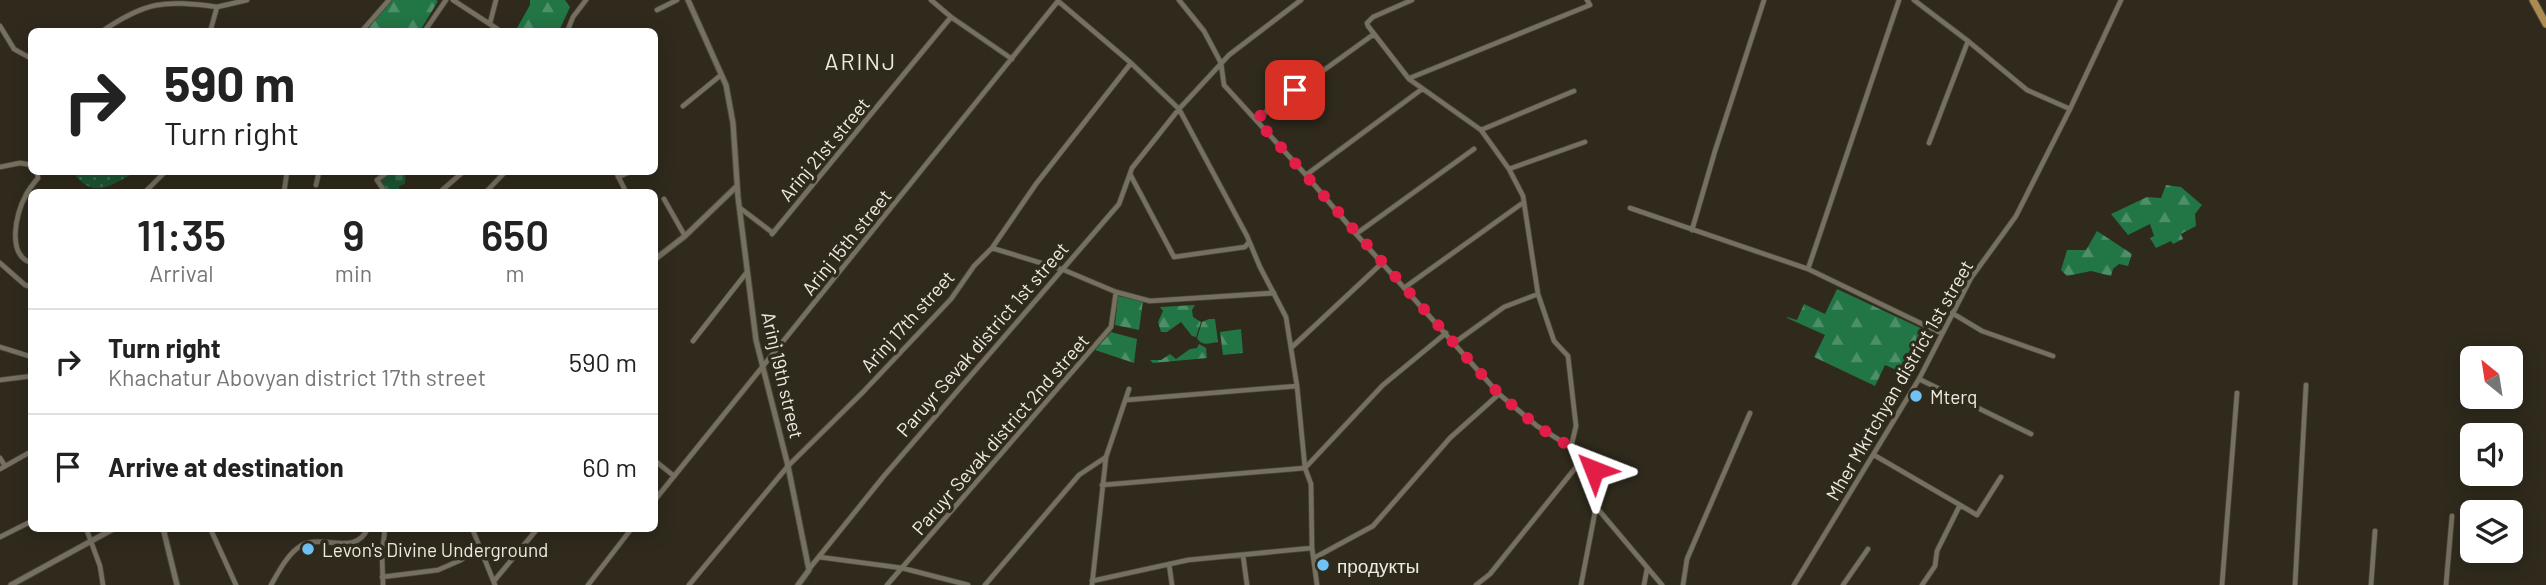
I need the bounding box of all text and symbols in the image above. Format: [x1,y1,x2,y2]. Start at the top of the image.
district label: ARINJ [825,47,897,75]
text: 590 m [164,53,295,112]
icon: right [49,56,140,147]
pin [1265,60,1325,120]
icon: arrive [1276,71,1314,109]
street label: Arinj 21st street [774,92,874,206]
text: Turn right [164,113,299,151]
street label: Arinj 15th street [796,185,896,299]
text: 11:35 [137,209,226,259]
text: 9 [342,209,365,259]
text: 650 [481,209,549,259]
street label: Paruyr Sevak district 1st street [891,237,1073,441]
street label: Mher Mkrtchyan district 1st street [1821,256,1977,504]
text: Arrival [149,259,214,287]
text: min [335,259,372,287]
text: m [506,259,525,287]
street label: Arinj 17th street [855,266,959,376]
street label: Arinj 19th street [757,309,809,441]
street label: Paruyr Sevak district 2nd street [907,329,1093,539]
text: Turn right [108,332,221,363]
icon: right [49,343,87,381]
text: 590 m [569,346,637,377]
north arrow [2460,346,2524,410]
map controls [2460,346,2523,563]
text: Khachatur Abovyan district 17th street [108,363,486,391]
place label: Mterq [1930,385,1978,408]
marker: Mterq [1908,388,1924,404]
button: sound [2460,423,2523,486]
position arrow [1557,433,1631,507]
icon: arrive [49,448,87,486]
text: Arrive at destination [108,451,344,482]
text: 60 m [582,451,637,482]
button: layers [2460,500,2523,563]
place label: Levon's Divine Underground [322,538,548,561]
marker: Levon's Divine Underground [300,541,316,557]
place label: продукты [1337,554,1419,577]
marker: продукты [1315,557,1331,573]

